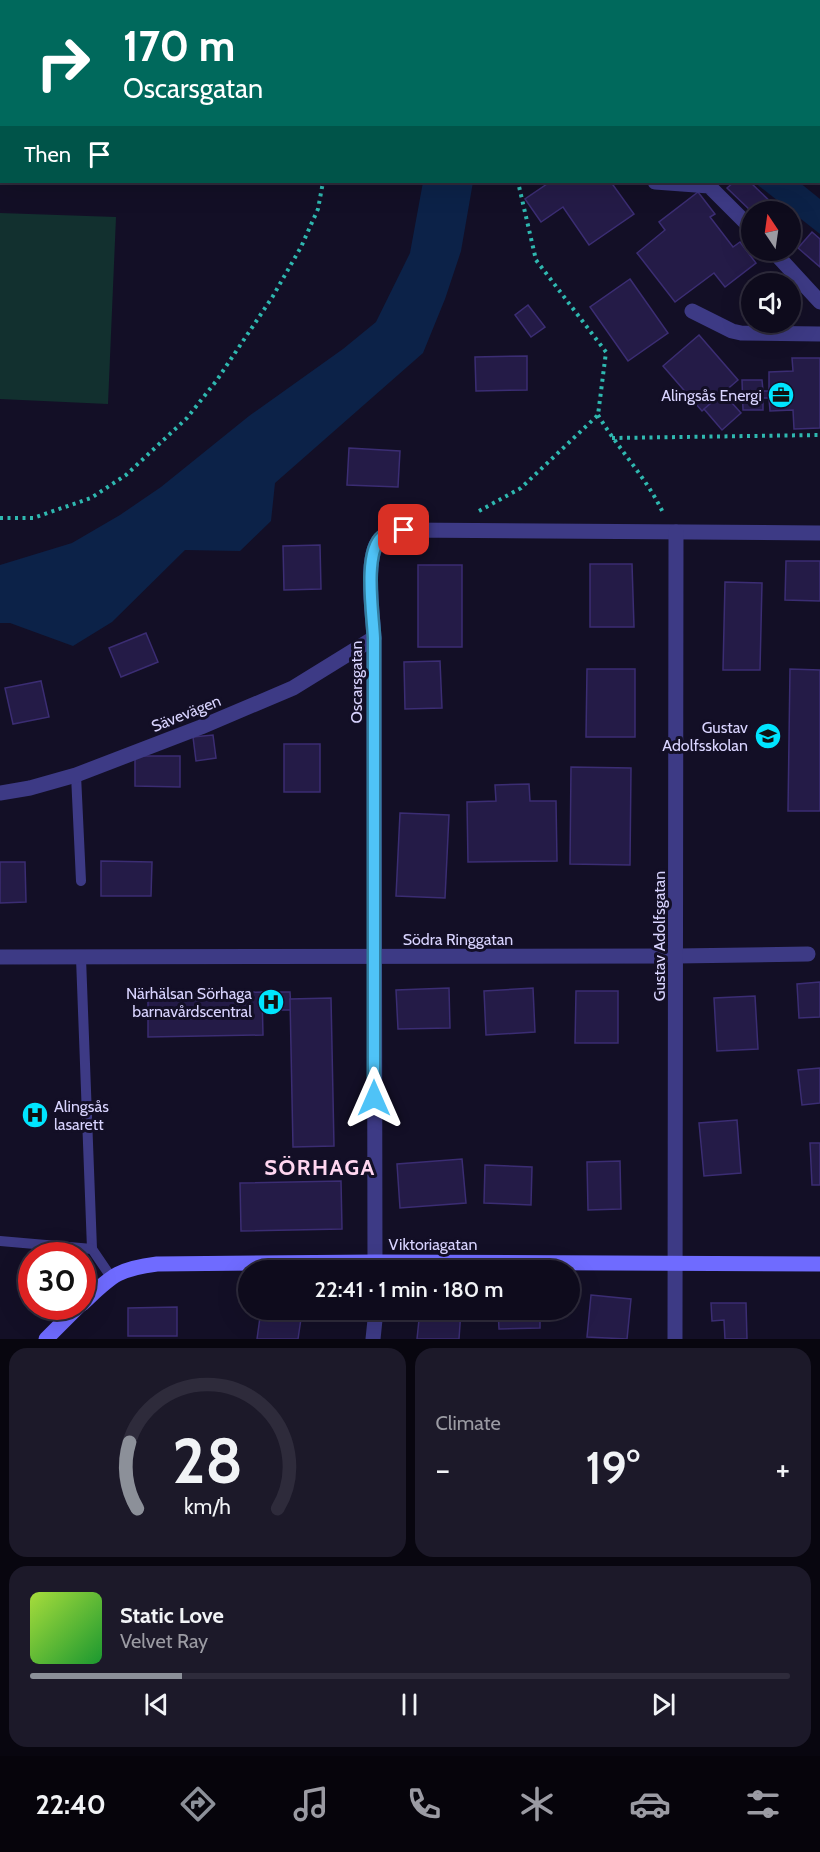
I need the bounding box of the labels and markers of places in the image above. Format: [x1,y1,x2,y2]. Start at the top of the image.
office icon: Alingsås Energi [766,380,796,410]
place label: Alingsås Energi [661,386,762,405]
pin [378,504,429,555]
place label: Gustav Adolfsskolan [662,718,748,755]
school or university icon: Gustav Adolfsskolan [753,721,783,751]
place label: Närhälsan Sörhaga barnavårdscentral [126,984,252,1021]
hospital icon: Närhälsan Sörhaga barnavårdscentral [256,987,286,1017]
place label: Alingsås lasarett [54,1097,109,1134]
hospital icon: Alingsås lasarett [20,1100,50,1130]

